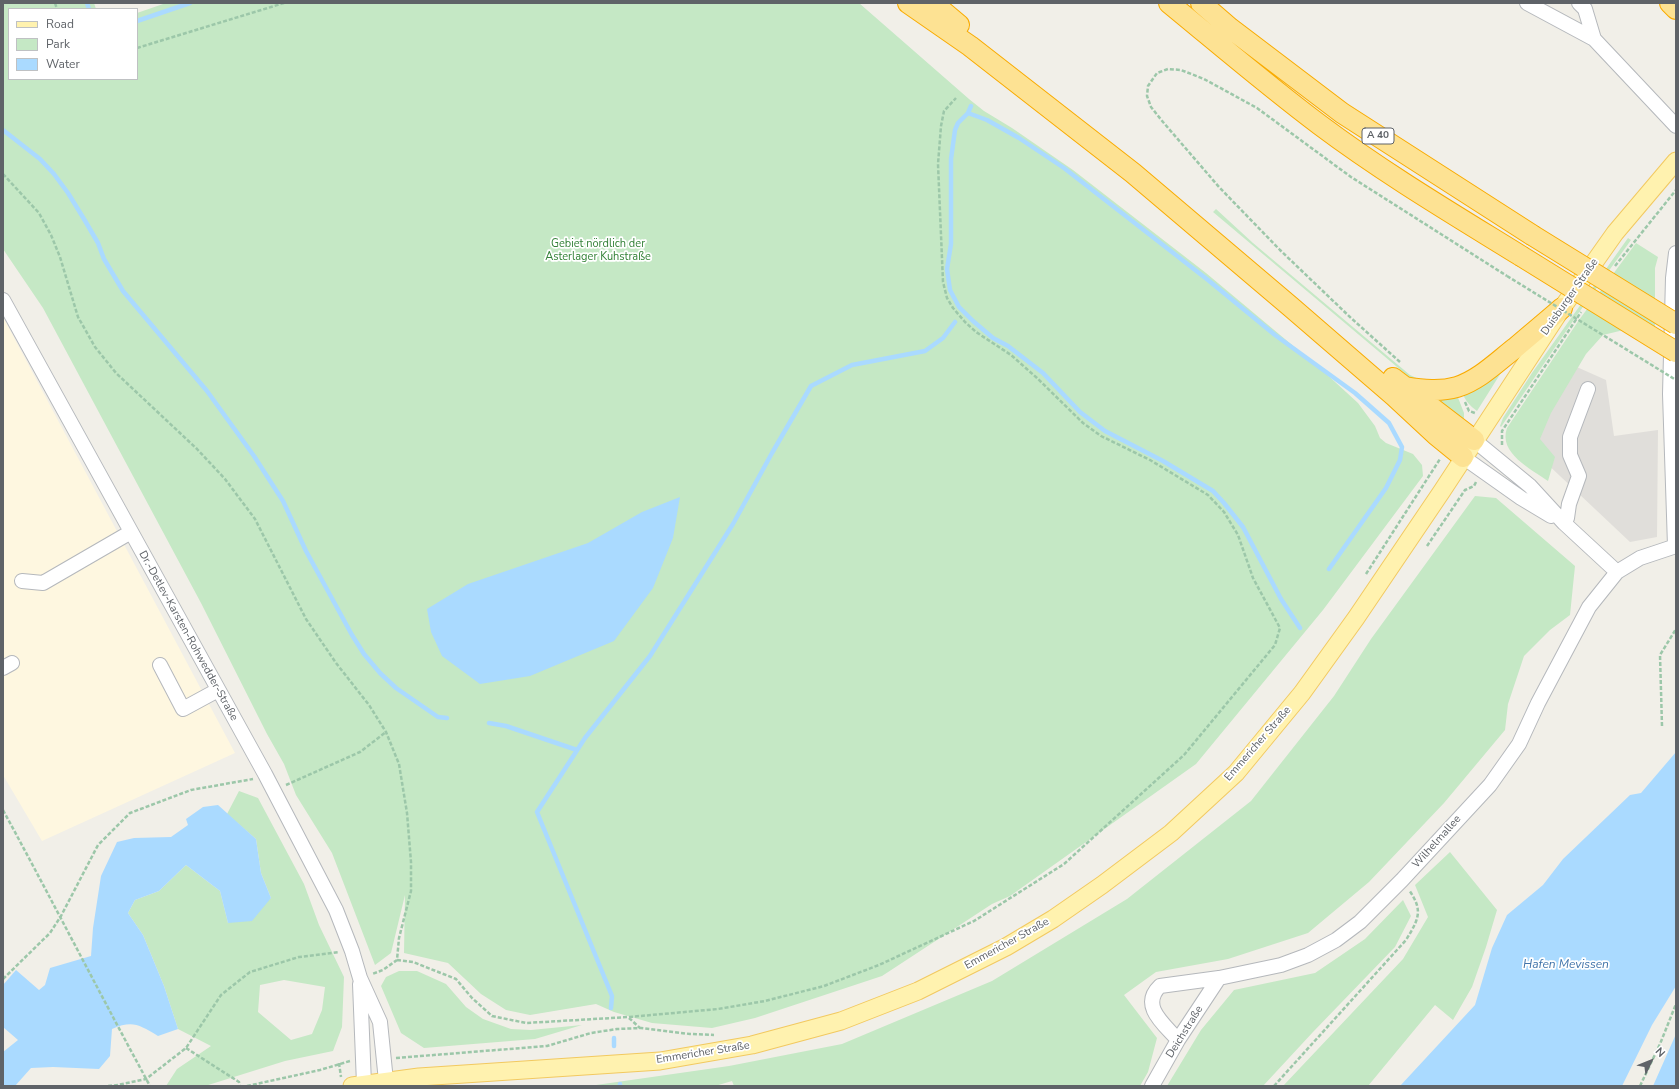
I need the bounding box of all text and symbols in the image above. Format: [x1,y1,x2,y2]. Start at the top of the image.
legend [8,8,138,80]
text: Road [46,16,74,32]
text: Park [46,36,70,52]
text: Water [46,56,80,72]
road number: A 40 [1362,128,1394,144]
park label: Gebiet nördlich der Asterlager Kuhstraße [545,237,651,263]
street label: Duisburger Straße [1539,256,1601,338]
street label: Dr.-Detlev-Karsten-Rohwedder-Straße [136,549,240,723]
street label: Emmericher Straße [1222,704,1294,784]
street label: Wilhelmallee [1410,813,1464,871]
street label: Emmericher Straße [962,915,1052,973]
water label: Hafen Mevissen [1523,958,1609,972]
street label: Deichstraße [1164,1003,1206,1061]
street label: Emmericher Straße [655,1039,751,1067]
north arrow [1631,1041,1671,1081]
text: N [1652,1044,1668,1061]

